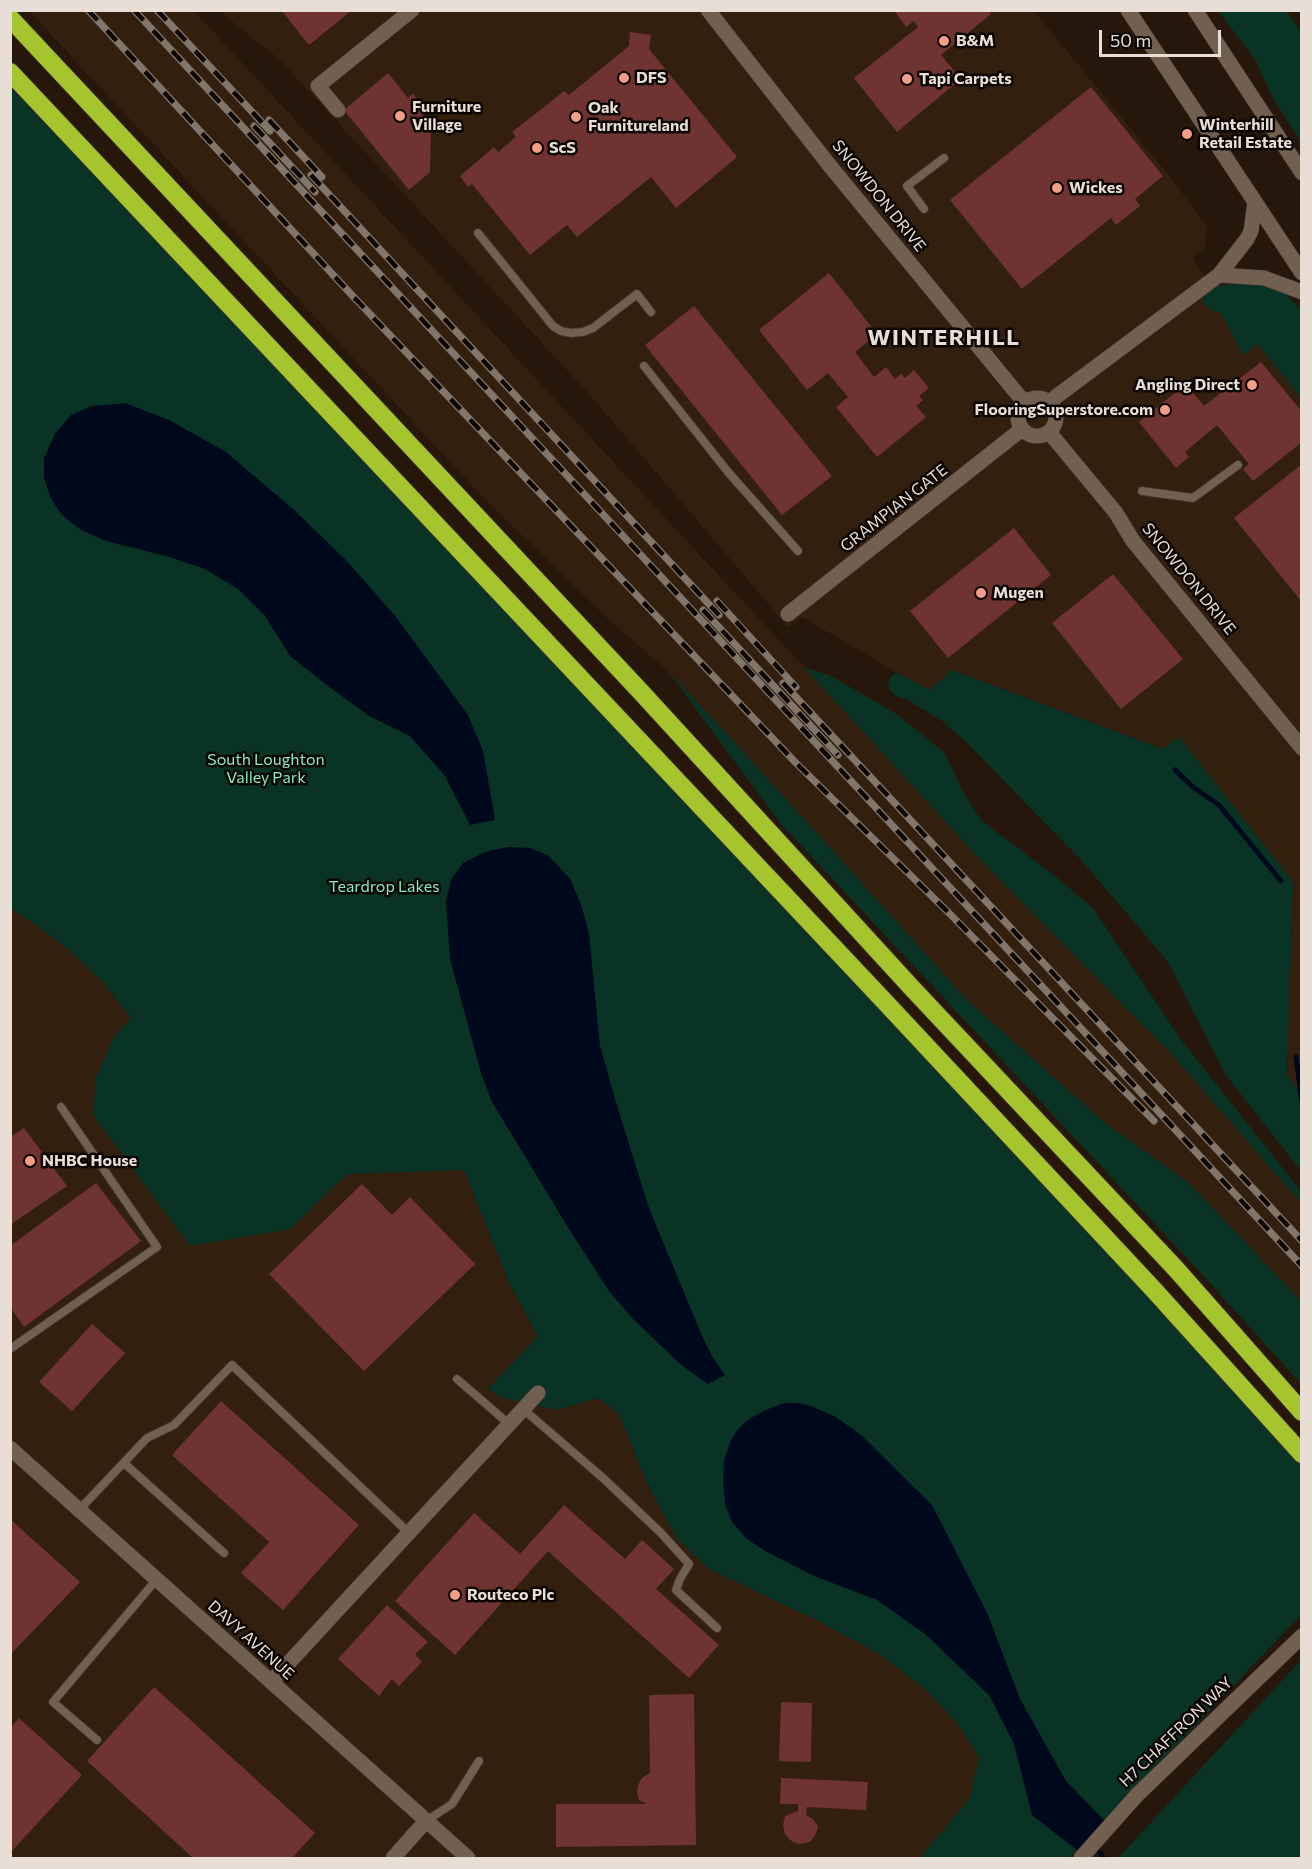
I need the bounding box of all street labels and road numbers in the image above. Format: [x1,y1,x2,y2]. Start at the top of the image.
street label: SNOWDON DRIVE [828,136,930,256]
street label: GRAMPIAN GATE [837,460,951,556]
street label: SNOWDON DRIVE [1138,519,1240,639]
street label: DAVY AVENUE [204,1596,298,1684]
street label: H7 CHAFFRON WAY [1115,1673,1237,1791]

